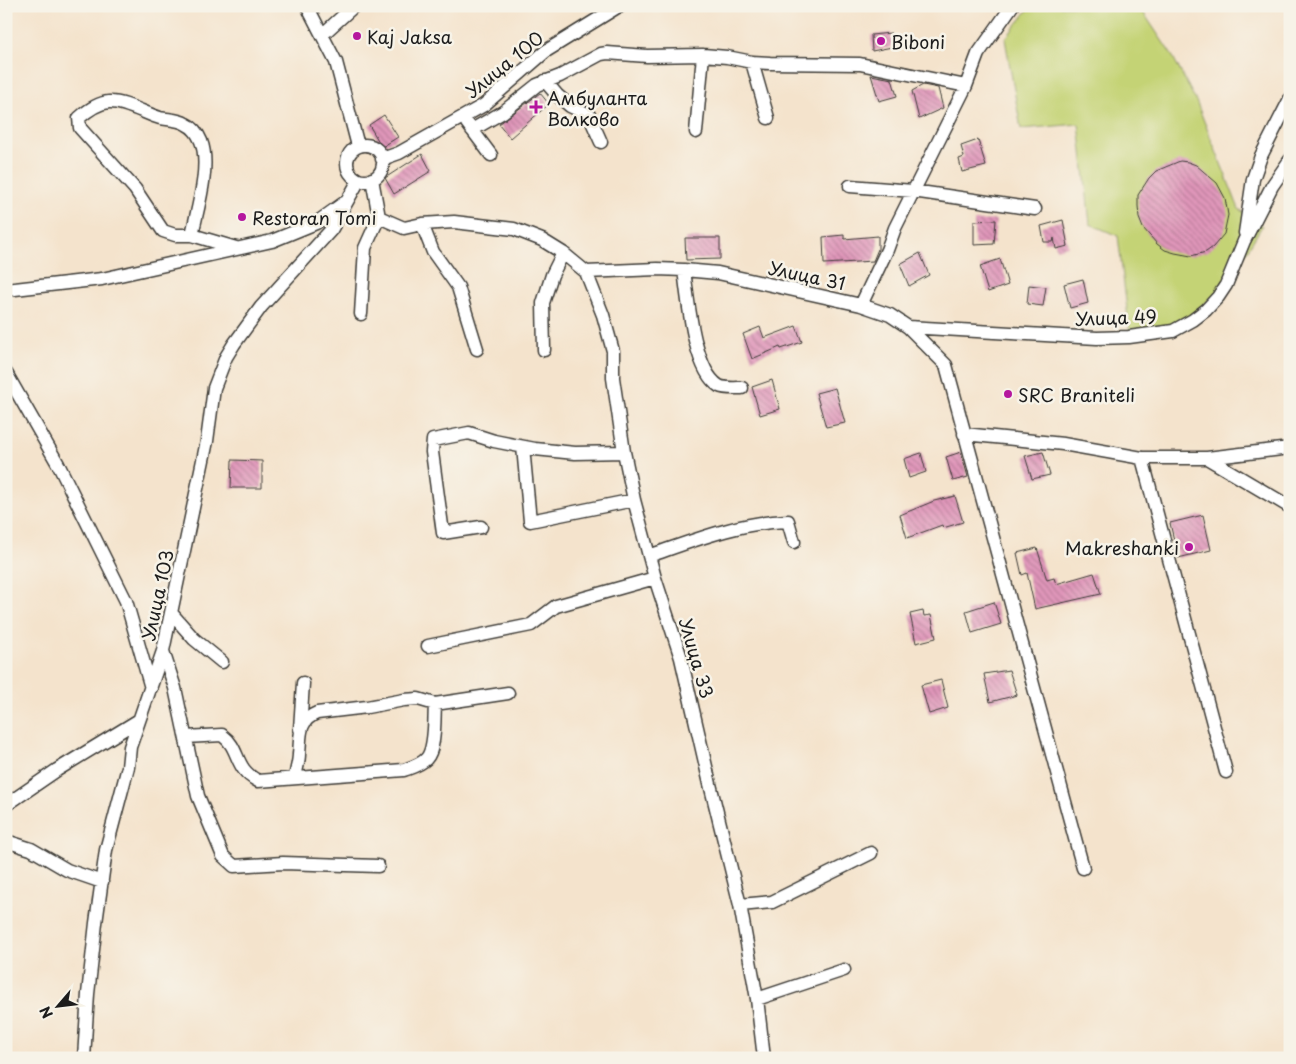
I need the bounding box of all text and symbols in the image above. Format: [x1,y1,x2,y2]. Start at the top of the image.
place label: Kaj Jaksa [367,23,453,50]
street label: Улица 100 [459,24,549,104]
place label: Biboni [891,28,945,55]
marker: Kaj Jaksa [351,30,363,42]
marker: Biboni [875,35,887,47]
place label: Амбуланта Волково [547,84,647,132]
marker: Амбуланта Волково [529,100,543,114]
place label: Restoran Tomi [252,204,376,231]
marker: Restoran Tomi [236,211,248,223]
street label: Улица 31 [766,254,848,296]
street label: Улица 49 [1075,302,1157,332]
place label: SRC Braniteli [1018,381,1135,408]
marker: SRC Braniteli [1002,388,1014,400]
place label: Makreshanki [1065,534,1179,561]
marker: Makreshanki [1183,541,1195,553]
street label: Улица 103 [134,547,180,643]
street label: Улица 33 [673,615,721,701]
north arrow [32,982,82,1032]
text: N [34,1003,58,1022]

